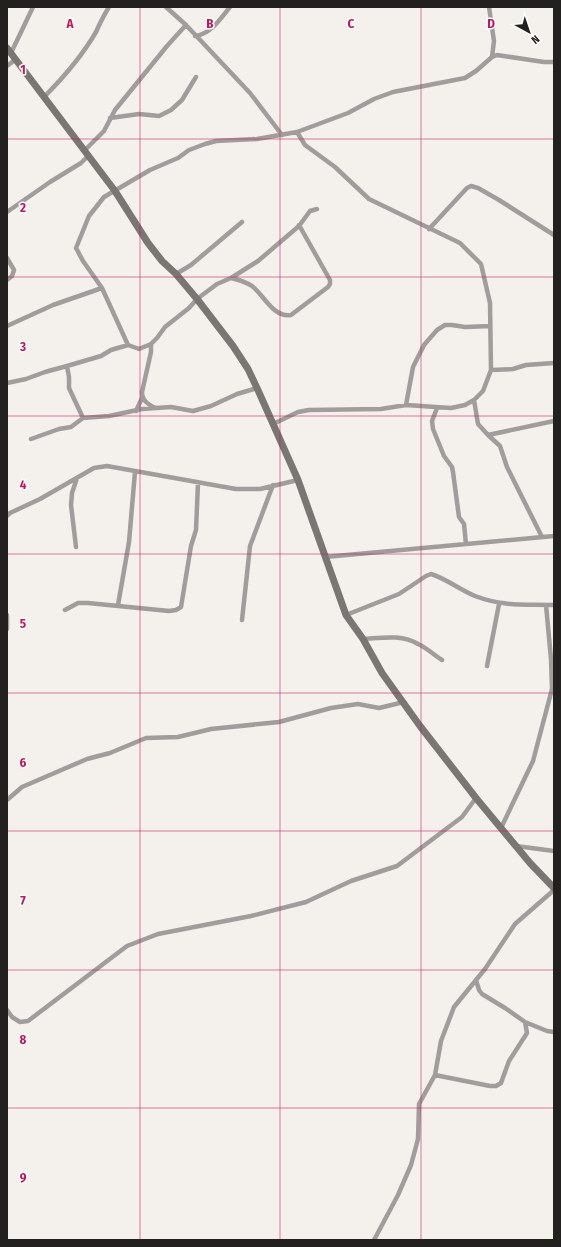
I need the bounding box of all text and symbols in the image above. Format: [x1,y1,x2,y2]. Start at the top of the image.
north arrow [509,12,549,52]
text: A [65,16,74,31]
text: B [206,16,214,31]
text: C [348,16,355,31]
text: D [487,16,495,31]
text: N [528,32,542,46]
text: 1 [20,62,26,77]
text: 2 [19,200,26,215]
text: 3 [19,339,26,354]
text: 4 [20,477,27,492]
text: 5 [20,616,26,631]
text: 6 [20,755,27,770]
text: 7 [20,893,26,908]
text: 8 [20,1032,27,1047]
text: 9 [20,1170,27,1185]

